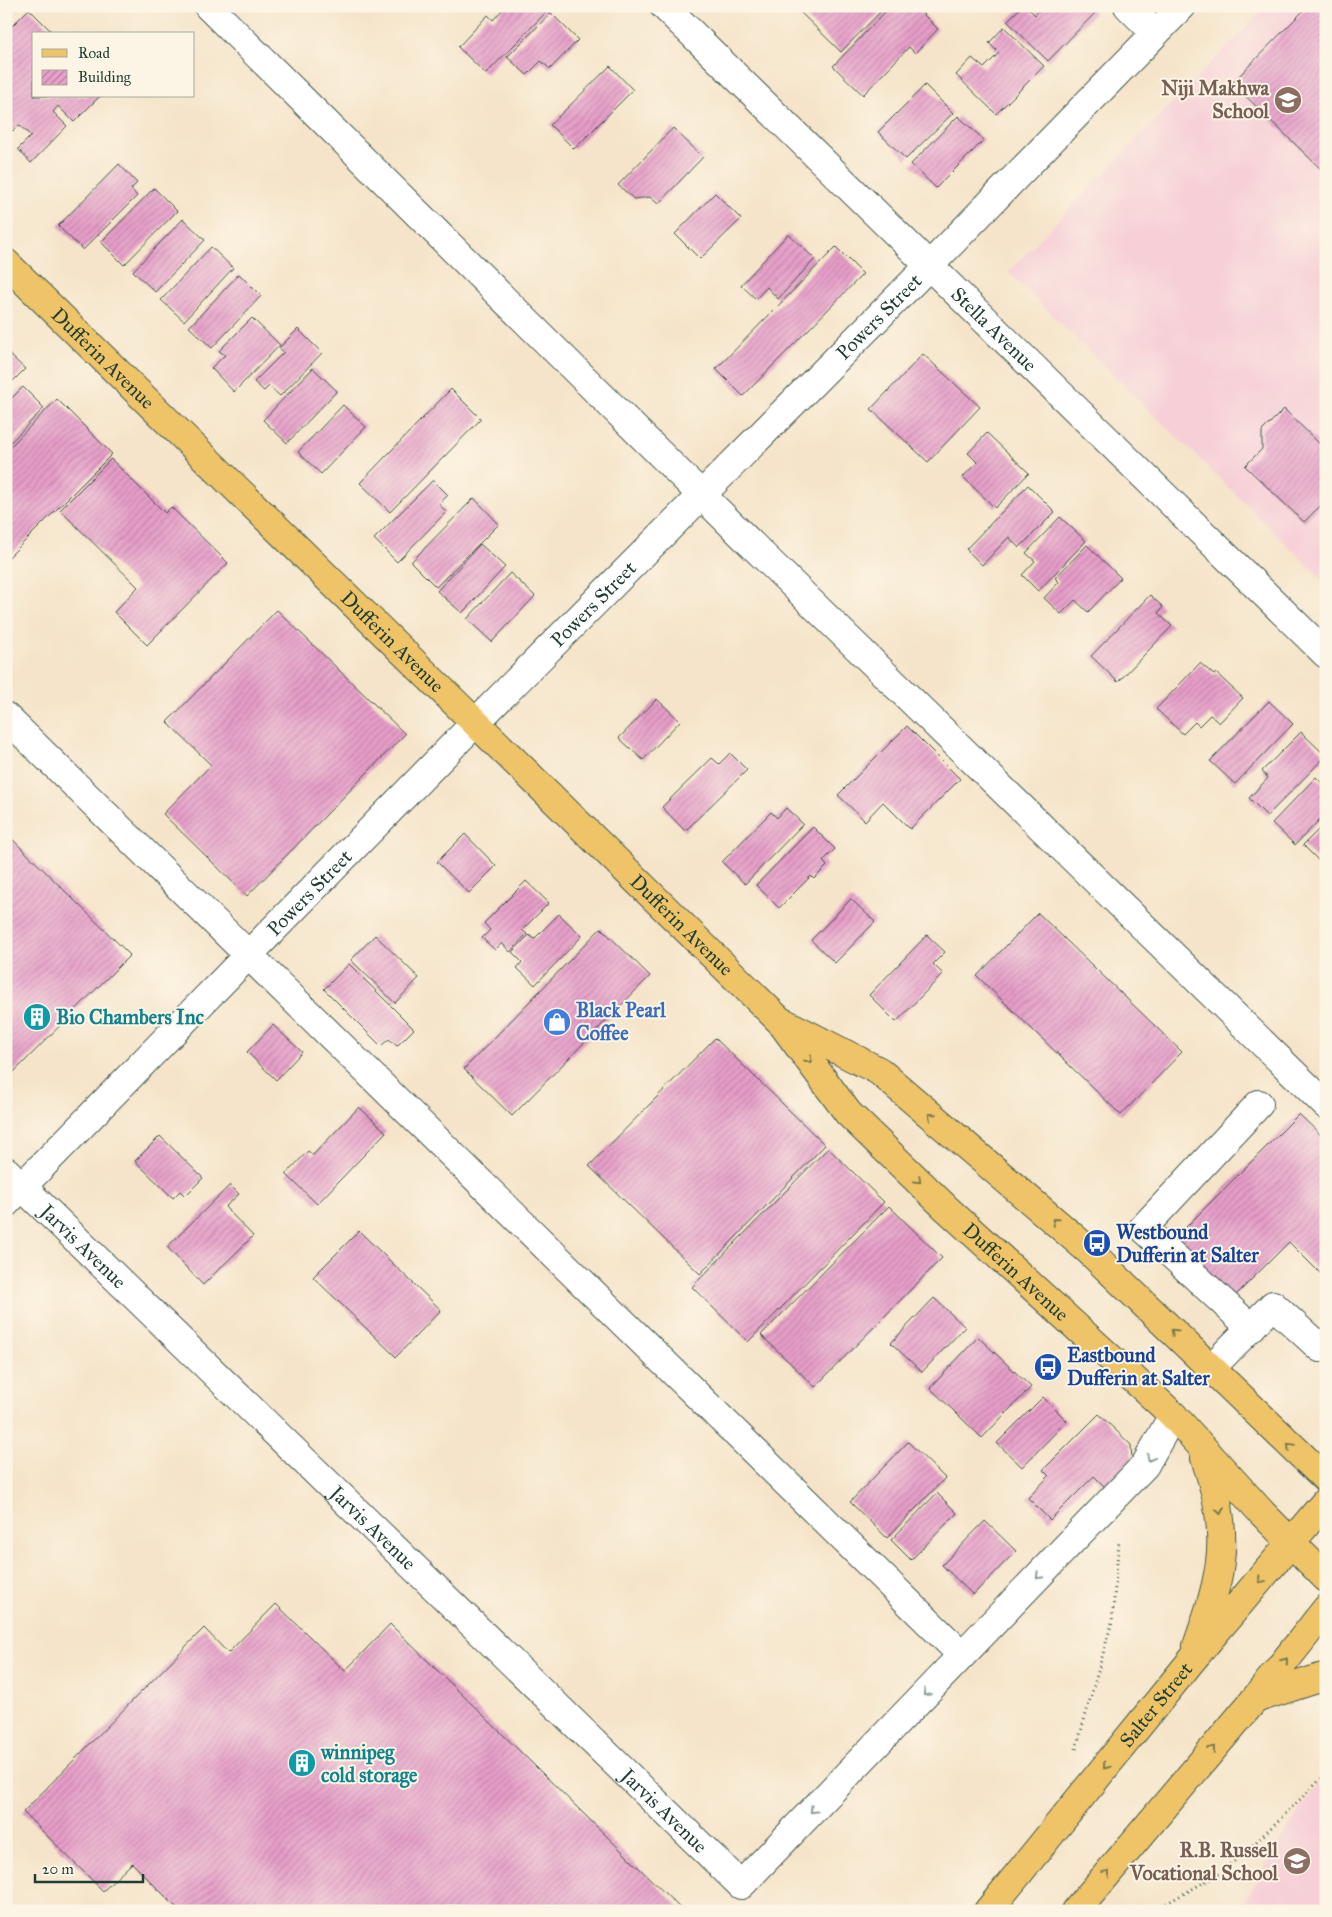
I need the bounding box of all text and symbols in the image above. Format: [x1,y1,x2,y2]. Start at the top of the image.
legend [32,32,195,98]
text: Road [78,44,110,62]
text: Building [78,68,132,86]
place label: Niji Makhwa School [1161,76,1270,123]
school or university icon: Niji Makhwa School [1273,85,1303,115]
street label: Powers Street [831,269,926,364]
street label: Stella Avenue [946,282,1042,376]
street label: Dufferin Avenue [47,302,160,414]
street label: Powers Street [546,556,641,652]
street label: Dufferin Avenue [336,586,449,697]
street label: Powers Street [262,844,357,941]
street label: Dufferin Avenue [625,869,738,981]
place label: Black Pearl Coffee [576,998,666,1045]
building icon: Bio Chambers Inc [22,1002,52,1032]
place label: Bio Chambers Inc [56,1005,205,1029]
shop icon: Black Pearl Coffee [542,1007,572,1037]
one-way arrow [803,1054,812,1064]
one-way arrow [928,1112,937,1121]
one-way arrow [912,1174,921,1183]
street label: Jarvis Avenue [33,1198,132,1293]
street label: Dufferin Avenue [958,1218,1074,1326]
one-way arrow [1051,1218,1060,1227]
place label: Westbound Dufferin at Salter [1116,1220,1259,1267]
bus stop icon: Westbound Dufferin at Salter [1082,1228,1112,1258]
one-way arrow [1171,1329,1180,1338]
place label: Eastbound Dufferin at Salter [1067,1343,1210,1390]
bus stop icon: Eastbound Dufferin at Salter [1033,1352,1063,1382]
one-way arrow [1287,1443,1296,1452]
one-way arrow [1146,1452,1156,1461]
street label: Jarvis Avenue [323,1479,421,1575]
one-way arrow [1214,1506,1224,1515]
one-way arrow [1035,1570,1044,1579]
one-way arrow [1258,1574,1267,1583]
street label: Salter Street [1114,1657,1197,1752]
one-way arrow [1279,1658,1287,1667]
one-way arrow [923,1687,932,1696]
place label: winnipeg cold storage [320,1740,418,1788]
one-way arrow [1206,1746,1215,1755]
building icon: winnipeg cold storage [287,1748,317,1778]
one-way arrow [1103,1760,1111,1769]
street label: Jarvis Avenue [614,1762,713,1858]
one-way arrow [810,1804,819,1813]
place label: R.B. Russell Vocational School [1129,1838,1279,1885]
school or university icon: R.B. Russell Vocational School [1282,1846,1312,1876]
scale bar [35,1852,142,1884]
text: 20 m [42,1860,74,1878]
one-way arrow [1102,1870,1111,1879]

